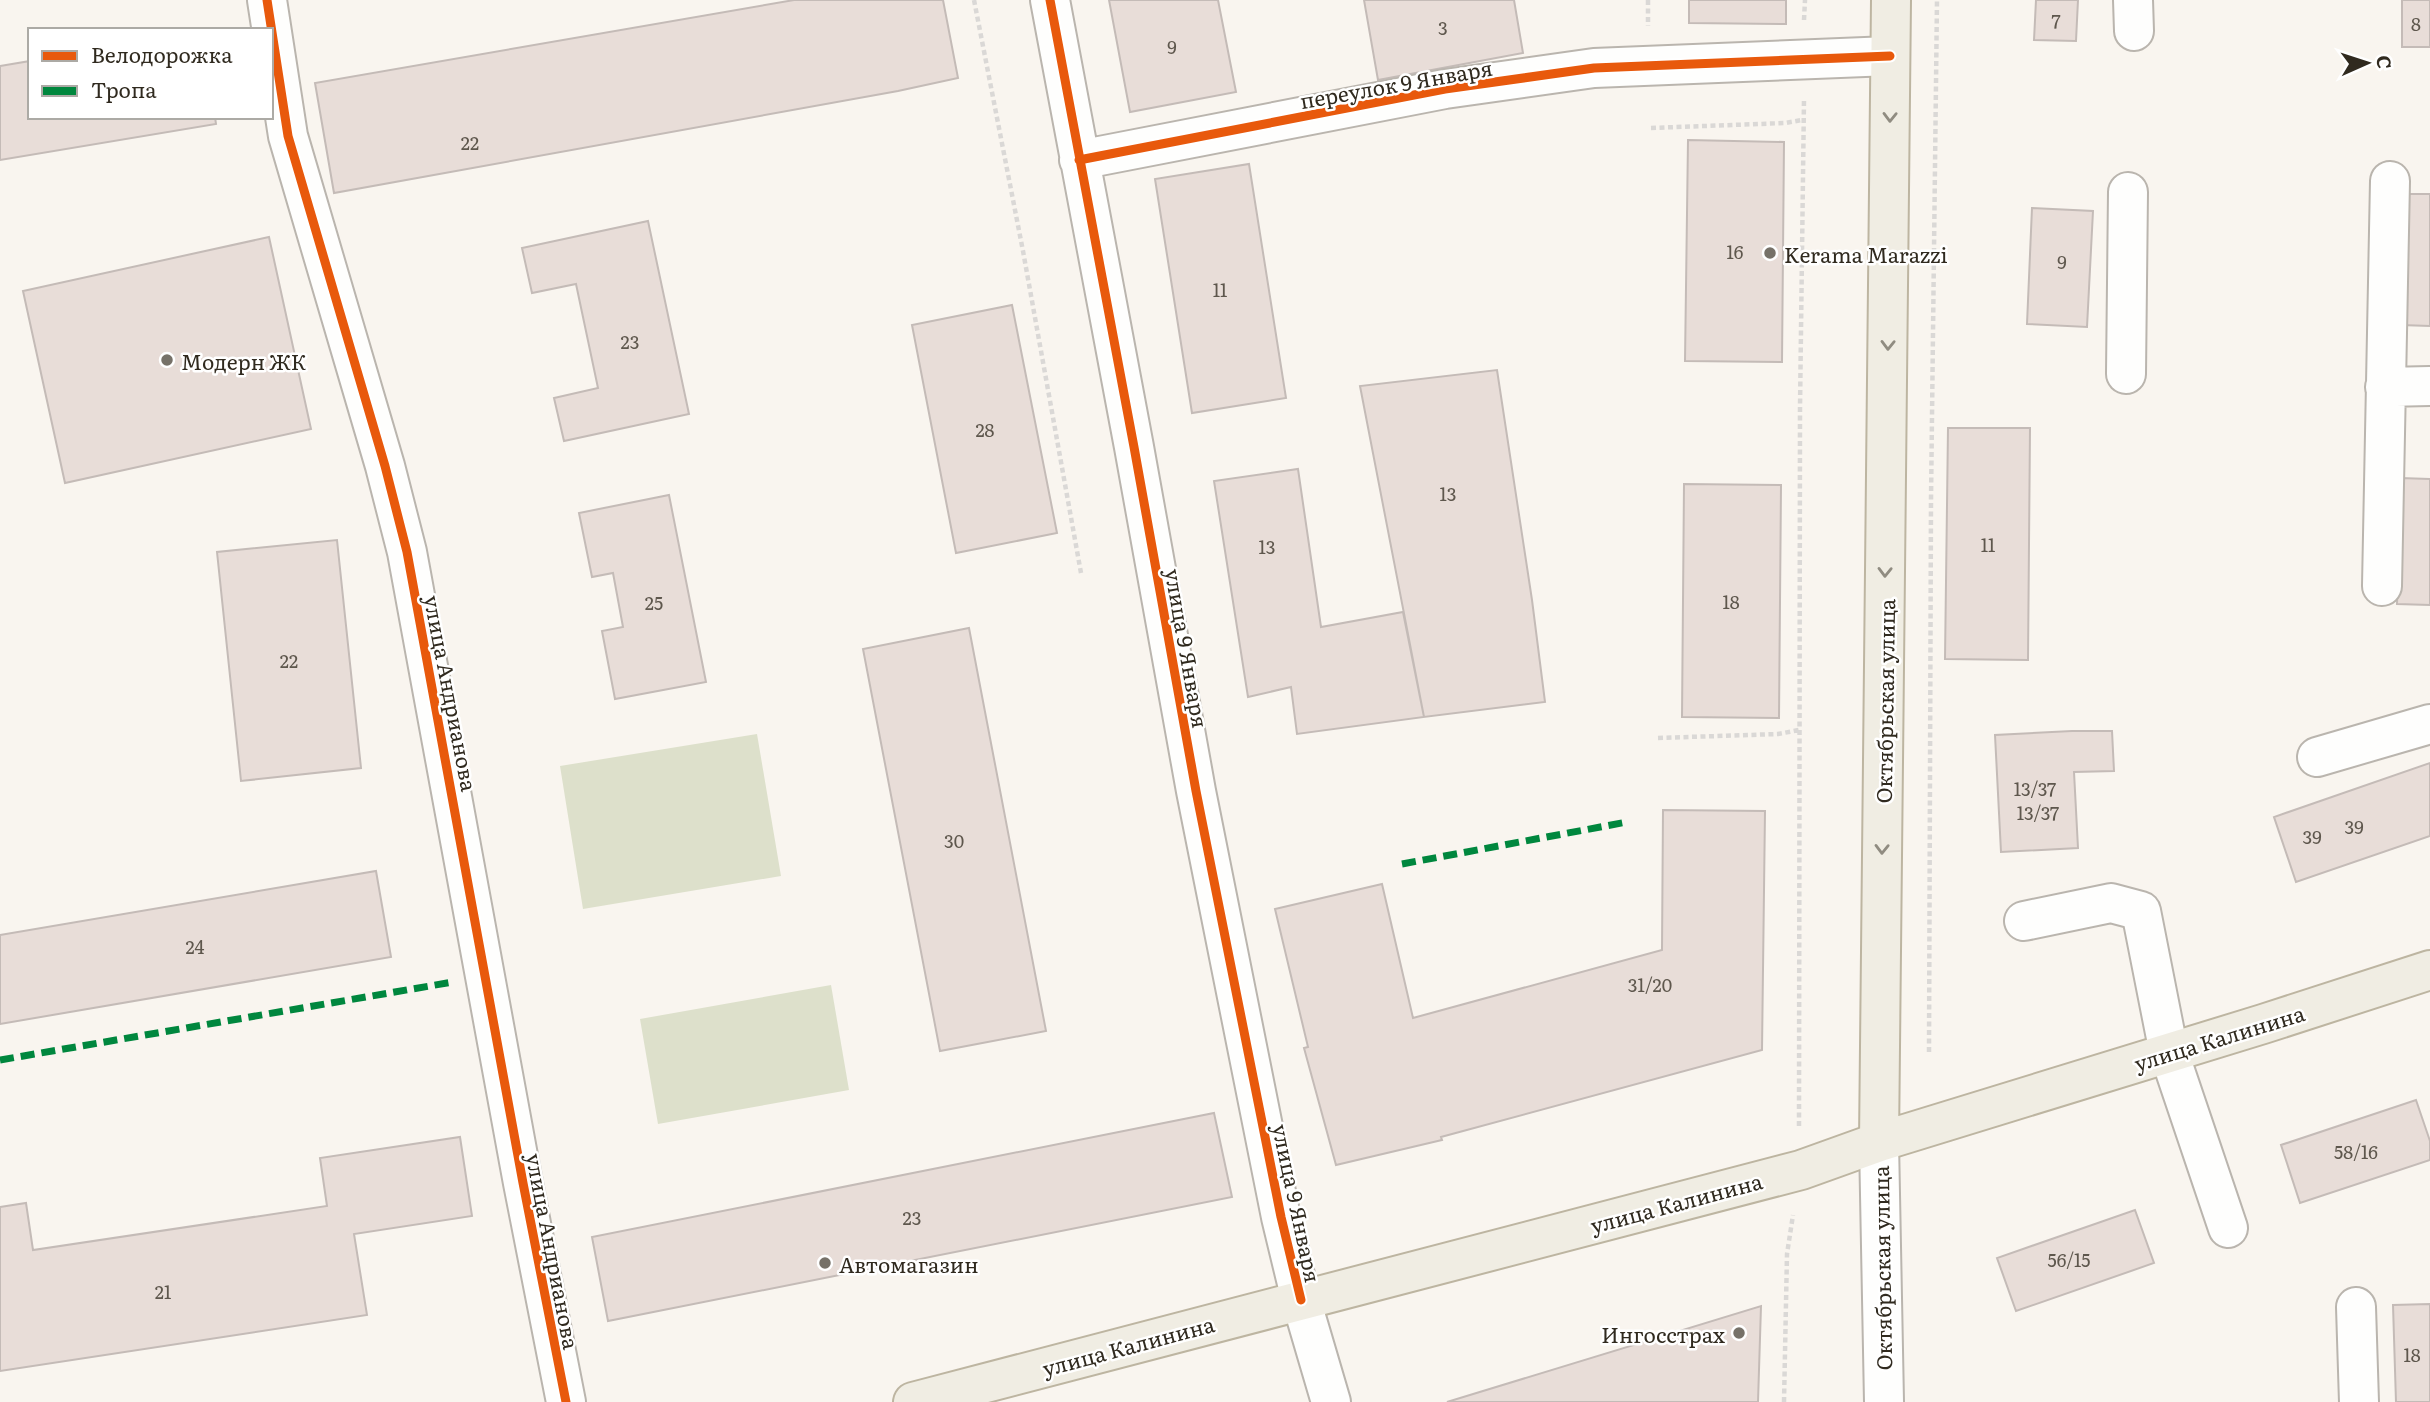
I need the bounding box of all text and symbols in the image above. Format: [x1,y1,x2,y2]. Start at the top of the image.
house number: 7 [2051,7,2061,34]
house number: 8 [2411,10,2421,37]
house number: 3 [1438,14,1448,41]
legend [28,28,273,119]
north arrow [2332,28,2402,98]
house number: 9 [1167,33,1177,60]
text: Велодорожка [91,38,233,69]
street label: переулок 9 Января [1297,51,1495,115]
text: С [2371,55,2399,70]
text: Тропа [91,73,157,104]
one-way arrow [1882,112,1898,123]
house number: 22 [461,129,479,156]
house number: 16 [1727,238,1744,265]
place label: Kerama Marazzi [1784,238,1947,269]
marker: Kerama Marazzi [1762,245,1778,261]
house number: 9 [2057,248,2067,275]
house number: 11 [1213,276,1227,303]
house number: 23 [621,328,639,355]
one-way arrow [1880,340,1896,350]
place label: Модерн ЖК [181,345,307,376]
marker: Модерн ЖК [159,352,175,368]
house number: 28 [975,416,995,443]
house number: 13 [1439,480,1457,507]
house number: 11 [1981,531,1995,558]
house number: 13 [1258,533,1276,560]
street label: улица 9 Января [1159,566,1217,730]
one-way arrow [1877,567,1893,578]
house number: 18 [1722,588,1740,615]
house number: 25 [645,589,663,616]
street label: улица Андрианова [418,592,486,794]
street label: Октябрьская улица [1867,598,1901,804]
house number: 22 [280,647,298,674]
house number: 13/37 [2014,775,2056,802]
house number: 13/37 [2017,799,2059,826]
house number: 39 [2344,813,2364,840]
house number: 39 [2302,823,2322,850]
house number: 30 [944,827,964,854]
one-way arrow [1874,844,1890,854]
house number: 24 [185,933,205,960]
house number: 31/20 [1628,971,1672,998]
street label: улица Калинина [2130,996,2309,1078]
street label: улица 9 Января [1266,1121,1330,1285]
house number: 58/16 [2334,1138,2378,1165]
street label: улица Андрианова [520,1150,588,1352]
street label: улица Калинина [1587,1164,1766,1240]
street label: Октябрьская улица [1864,1165,1898,1371]
house number: 23 [903,1204,921,1231]
house number: 56/15 [2048,1246,2090,1273]
place label: Автомагазин [839,1248,978,1279]
marker: Автомагазин [817,1255,833,1271]
house number: 21 [155,1278,171,1305]
street label: улица Калинина [1039,1307,1218,1383]
place label: Ингосстрах [1601,1318,1725,1349]
marker: Ингосстрах [1731,1325,1747,1341]
house number: 18 [2403,1341,2421,1368]

